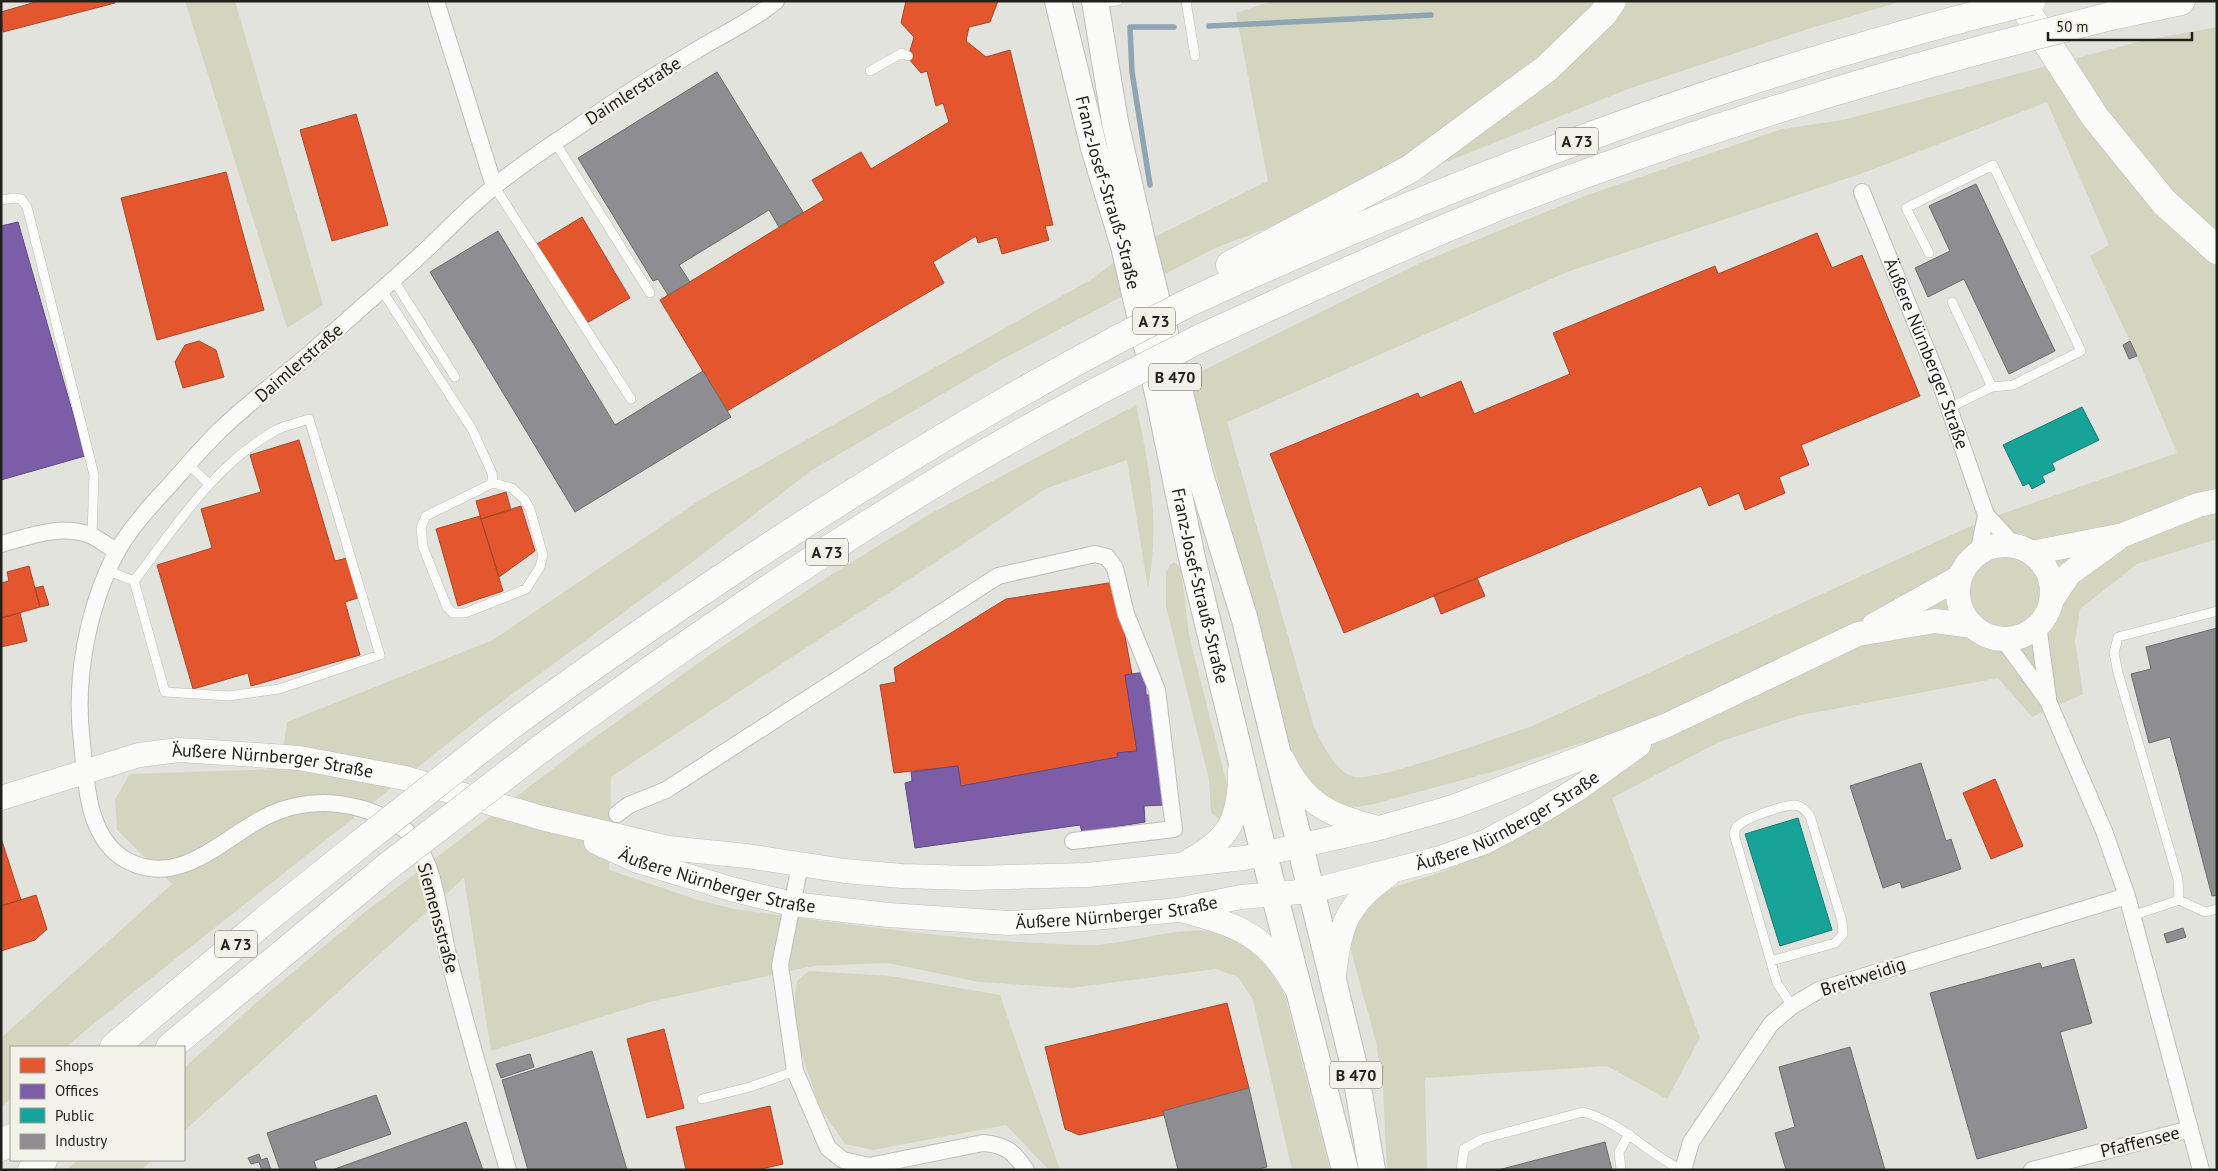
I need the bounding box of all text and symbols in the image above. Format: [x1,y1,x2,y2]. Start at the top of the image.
scale bar [2048,10,2192,42]
text: 50 m [2056,17,2089,36]
street label: Daimlerstraße [581,51,685,130]
street label: Franz-Josef-Strauß-Straße [1071,93,1146,292]
road number: A 73 [1556,128,1598,154]
street label: Äußere Nürnberger Straße [1879,254,1974,452]
road number: A 73 [1133,308,1175,334]
street label: Daimlerstraße [250,318,347,407]
road number: B 470 [1149,364,1201,391]
street label: Franz-Josef-Strauß-Straße [1167,486,1234,686]
road number: A 73 [806,538,848,566]
street label: Äußere Nürnberger Straße [170,738,375,783]
street label: Äußere Nürnberger Straße [1413,765,1603,875]
street label: Äußere Nürnberger Straße [615,842,817,918]
street label: Siemensstraße [413,860,464,976]
street label: Äußere Nürnberger Straße [1015,890,1220,934]
road number: A 73 [215,931,257,958]
street label: Breitweidig [1817,952,1908,1001]
legend [10,1046,185,1161]
text: Shops [55,1056,94,1075]
road number: B 470 [1330,1062,1382,1088]
text: Offices [55,1081,99,1100]
text: Public [55,1106,94,1125]
street label: Pfaffensee [2098,1121,2182,1162]
text: Industry [55,1131,107,1150]

